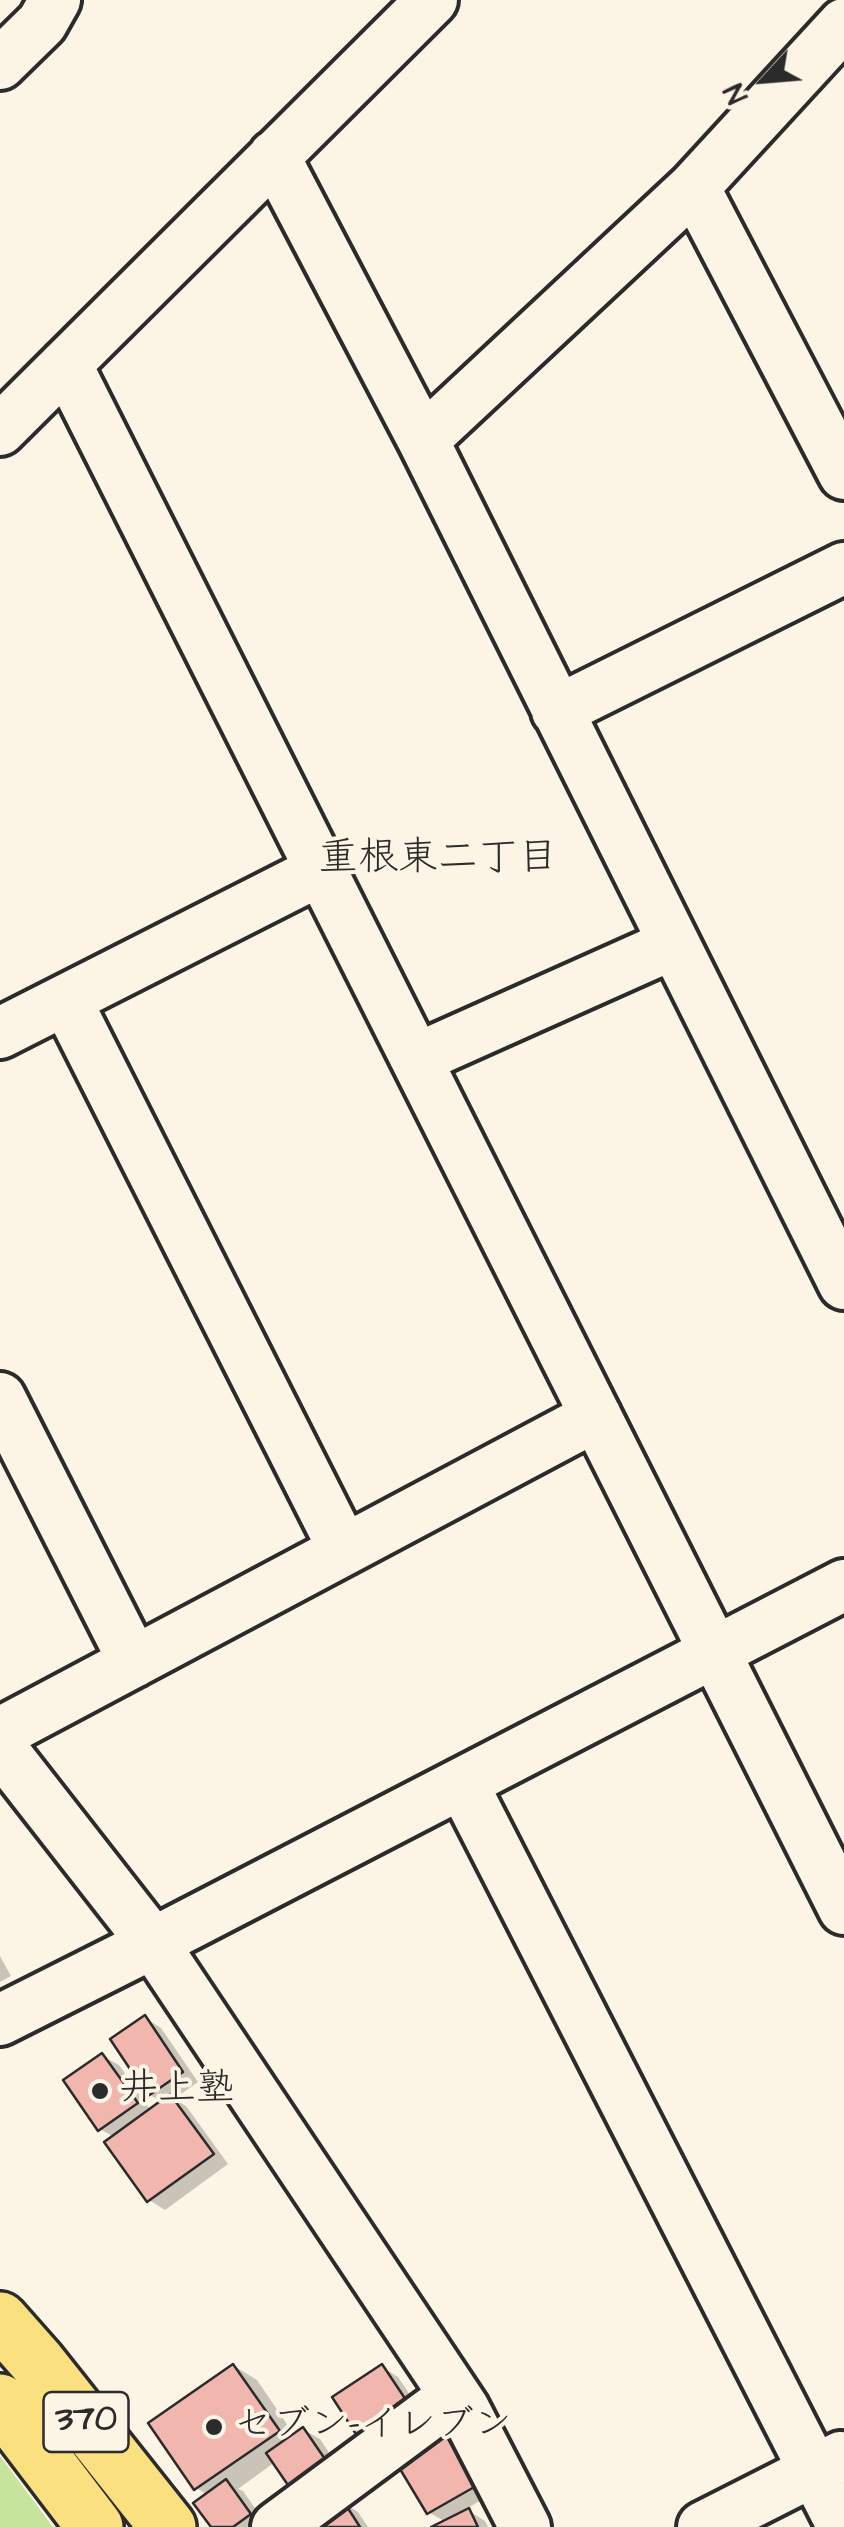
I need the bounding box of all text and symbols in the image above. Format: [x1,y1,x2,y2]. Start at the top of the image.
north arrow [714,30,814,130]
text: N [715,77,758,110]
district label: 重根東二丁目 [318,837,558,885]
place label: 井上塾 [120,2068,234,2114]
marker: 井上塾 [89,2080,111,2102]
road number: 370 [44,2392,128,2452]
place label: セブン-イレブン [234,2404,512,2450]
marker: セブン-イレブン [203,2416,225,2438]

